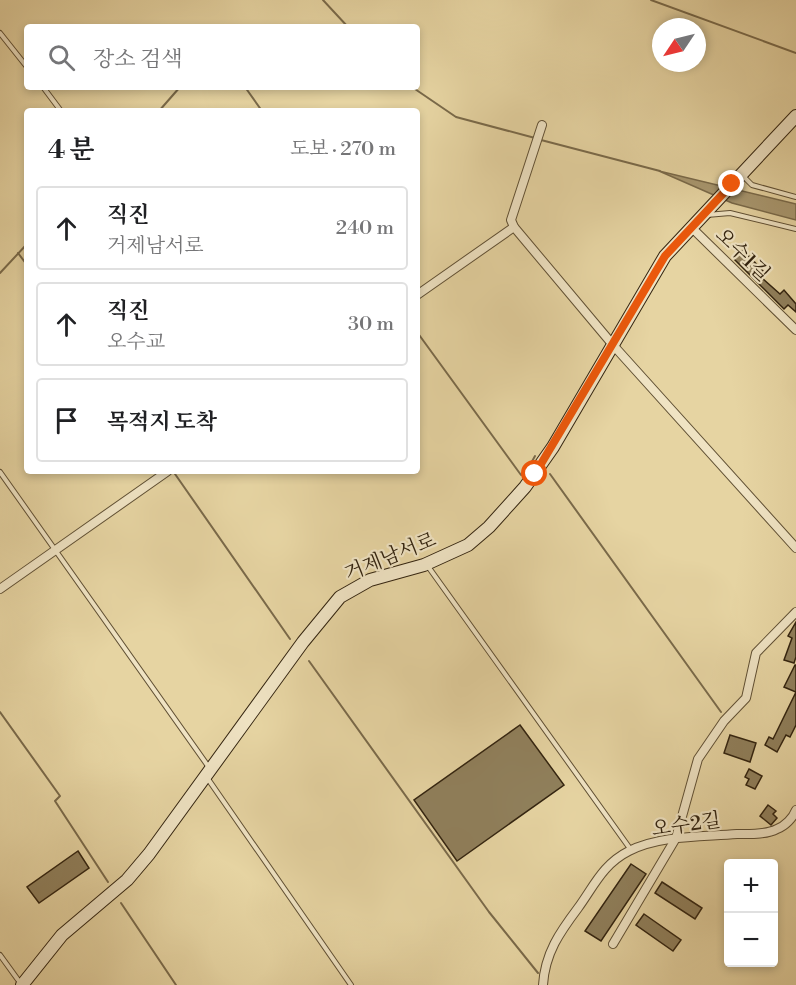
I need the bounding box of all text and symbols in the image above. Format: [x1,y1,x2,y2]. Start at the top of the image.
north arrow [652,18,706,72]
search box [24,24,420,90]
icon: search [45,41,78,74]
text: 장소 검색 [93,46,183,73]
text: 4 분 [48,134,95,166]
text: 도보 · 270 m [290,137,396,162]
route end [718,170,744,196]
text: 직진 [107,202,150,229]
icon: ahead [50,212,83,245]
text: 240 m [336,216,394,241]
street label: 오수1길 [709,223,775,287]
text: 거제남서로 [107,234,204,259]
text: 직진 [107,298,150,325]
icon: ahead [50,308,83,341]
text: 30 m [348,312,394,337]
text: 오수교 [107,330,165,355]
icon: arrive [50,404,83,437]
text: 목적지 도착 [107,409,217,436]
route start [521,460,547,486]
street label: 거제남서로 [341,528,440,587]
street label: 오수2길 [650,808,722,843]
map controls [724,859,778,967]
button: + [724,859,778,913]
button: − [724,913,778,967]

